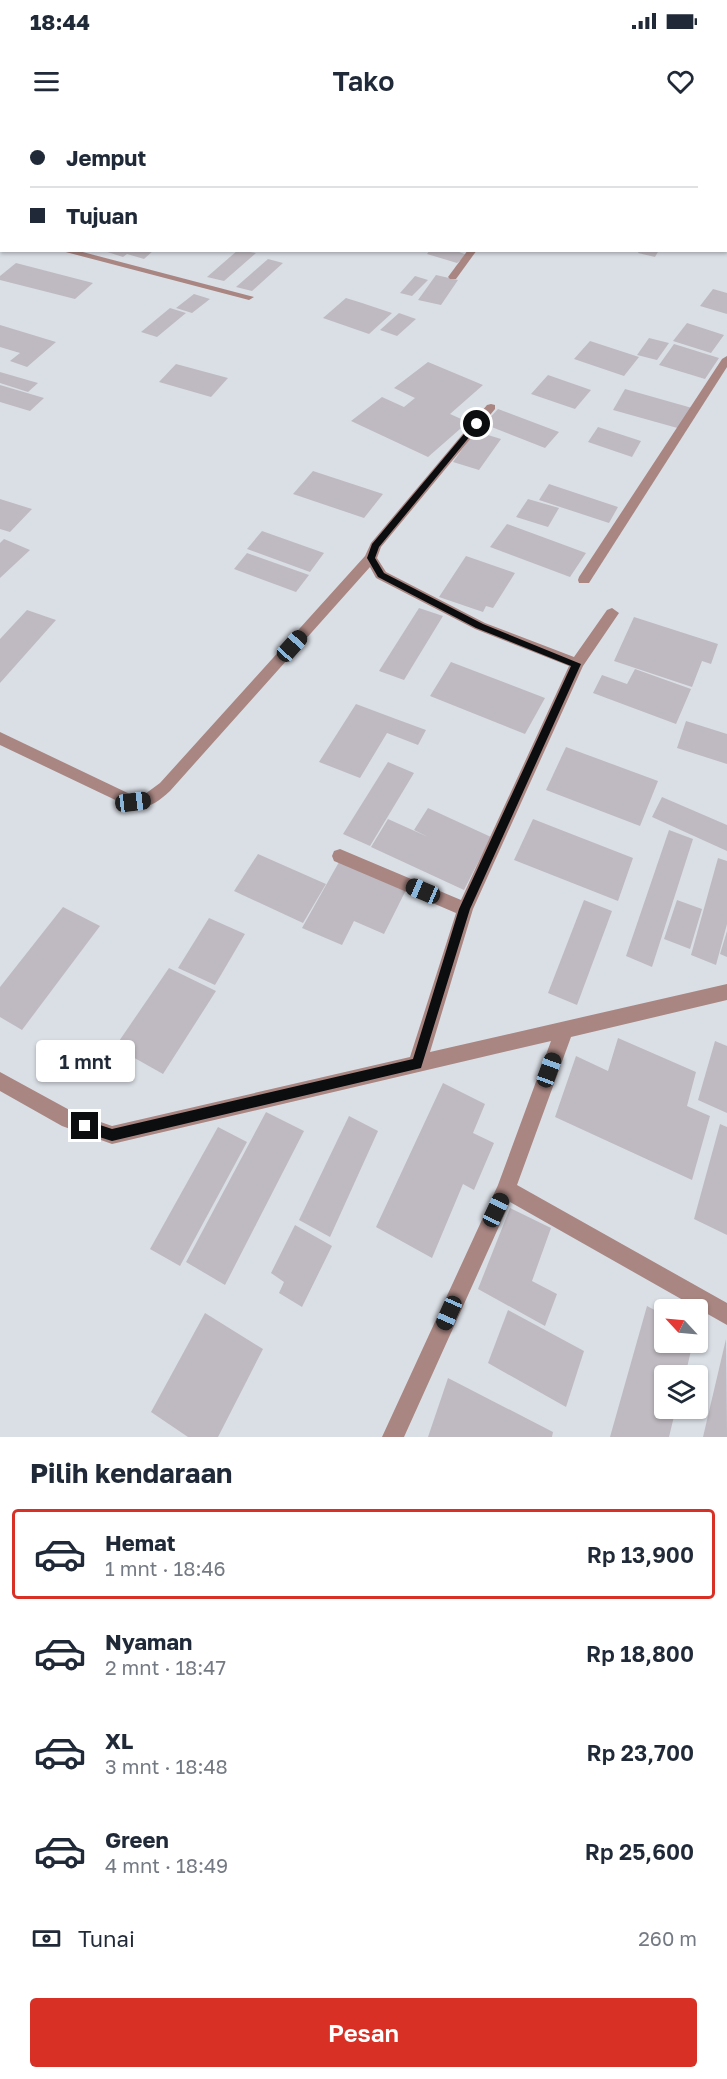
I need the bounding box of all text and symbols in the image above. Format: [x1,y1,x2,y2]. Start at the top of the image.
text: 18:44 [30,8,90,35]
icon: menu [30,65,63,98]
text: Tako [333,65,394,97]
icon: heart [664,65,697,98]
text: Jemput [66,144,146,171]
text: Tujuan [66,202,138,229]
route start [463,410,490,437]
car [273,627,311,665]
car [114,791,152,813]
car [403,876,443,906]
callout: 1 mnt [36,1039,134,1081]
text: 1 mnt [59,1049,112,1073]
car [534,1050,564,1090]
route end [71,1112,98,1139]
car [480,1190,512,1230]
car [433,1293,465,1333]
north arrow [654,1299,708,1353]
map controls [654,1299,708,1419]
button: layers [654,1365,708,1419]
text: Pilih kendaraan [30,1457,232,1489]
icon: car [33,1527,87,1581]
text: Hemat [105,1529,176,1556]
text: Rp 13,900 [587,1541,694,1568]
text: 1 mnt · 18:46 [105,1556,226,1580]
icon: car [33,1626,87,1680]
text: Nyaman [105,1628,192,1655]
text: Rp 18,800 [586,1640,694,1667]
text: 2 mnt · 18:47 [105,1655,226,1679]
icon: car [33,1725,87,1779]
text: XL [105,1727,133,1754]
text: Rp 23,700 [587,1739,694,1766]
text: 3 mnt · 18:48 [105,1754,228,1778]
icon: car [33,1824,87,1878]
text: Green [105,1826,169,1853]
text: Rp 25,600 [585,1838,694,1865]
text: 4 mnt · 18:49 [105,1853,228,1877]
icon: cash [30,1922,63,1955]
text: Tunai [78,1925,135,1952]
text: 260 m [638,1926,697,1950]
button: Pesan [30,1998,697,2067]

